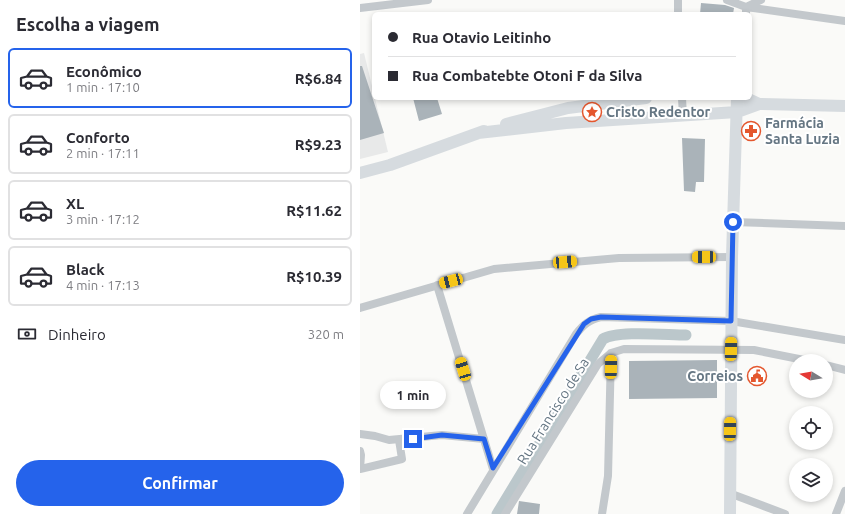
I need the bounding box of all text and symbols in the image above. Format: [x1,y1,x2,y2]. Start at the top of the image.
text: Escolha a viagem [16,14,160,34]
text: Rua Otavio Leitinho [412,29,551,46]
icon: car [18,60,54,96]
text: Econômico [66,63,142,80]
text: Rua Combatebte Otoni F da Silva [412,67,642,84]
text: R$6.84 [295,70,342,87]
text: 1 min · 17:10 [66,80,140,94]
place icon: Cristo Redentor [581,101,603,123]
place label: Cristo Redentor [606,104,711,120]
place label: Farmácia Santa Luzia [765,115,840,147]
pharmacy icon: Farmácia Santa Luzia [740,120,762,142]
icon: car [18,126,54,162]
text: Conforto [66,129,130,146]
text: R$9.23 [295,136,342,153]
text: 2 min · 17:11 [66,146,140,160]
icon: car [18,192,54,228]
text: XL [66,195,84,212]
text: R$11.62 [286,202,342,219]
text: 3 min · 17:12 [66,212,140,226]
route start [724,213,742,231]
car [692,251,716,263]
car [553,255,577,269]
icon: car [18,258,54,294]
text: Black [66,261,105,278]
text: R$10.39 [286,268,342,285]
car [438,272,464,290]
text: 4 min · 17:13 [66,278,140,292]
icon: cash [16,323,38,345]
text: Dinheiro [48,326,106,343]
text: 320 m [308,327,344,341]
car [725,337,737,361]
north arrow [789,354,833,398]
map controls [789,354,833,502]
street label: Rua Francisco de Sa [514,355,592,467]
car [605,355,617,379]
car [454,356,472,382]
public building icon: Correios [746,365,768,387]
place label: Correios [687,368,743,384]
callout: 1 min [380,381,446,409]
text: 1 min [397,388,429,402]
button: locate [789,406,833,450]
car [724,417,736,441]
route end [404,430,422,448]
button: layers [789,458,833,502]
button: Confirmar [16,460,344,506]

